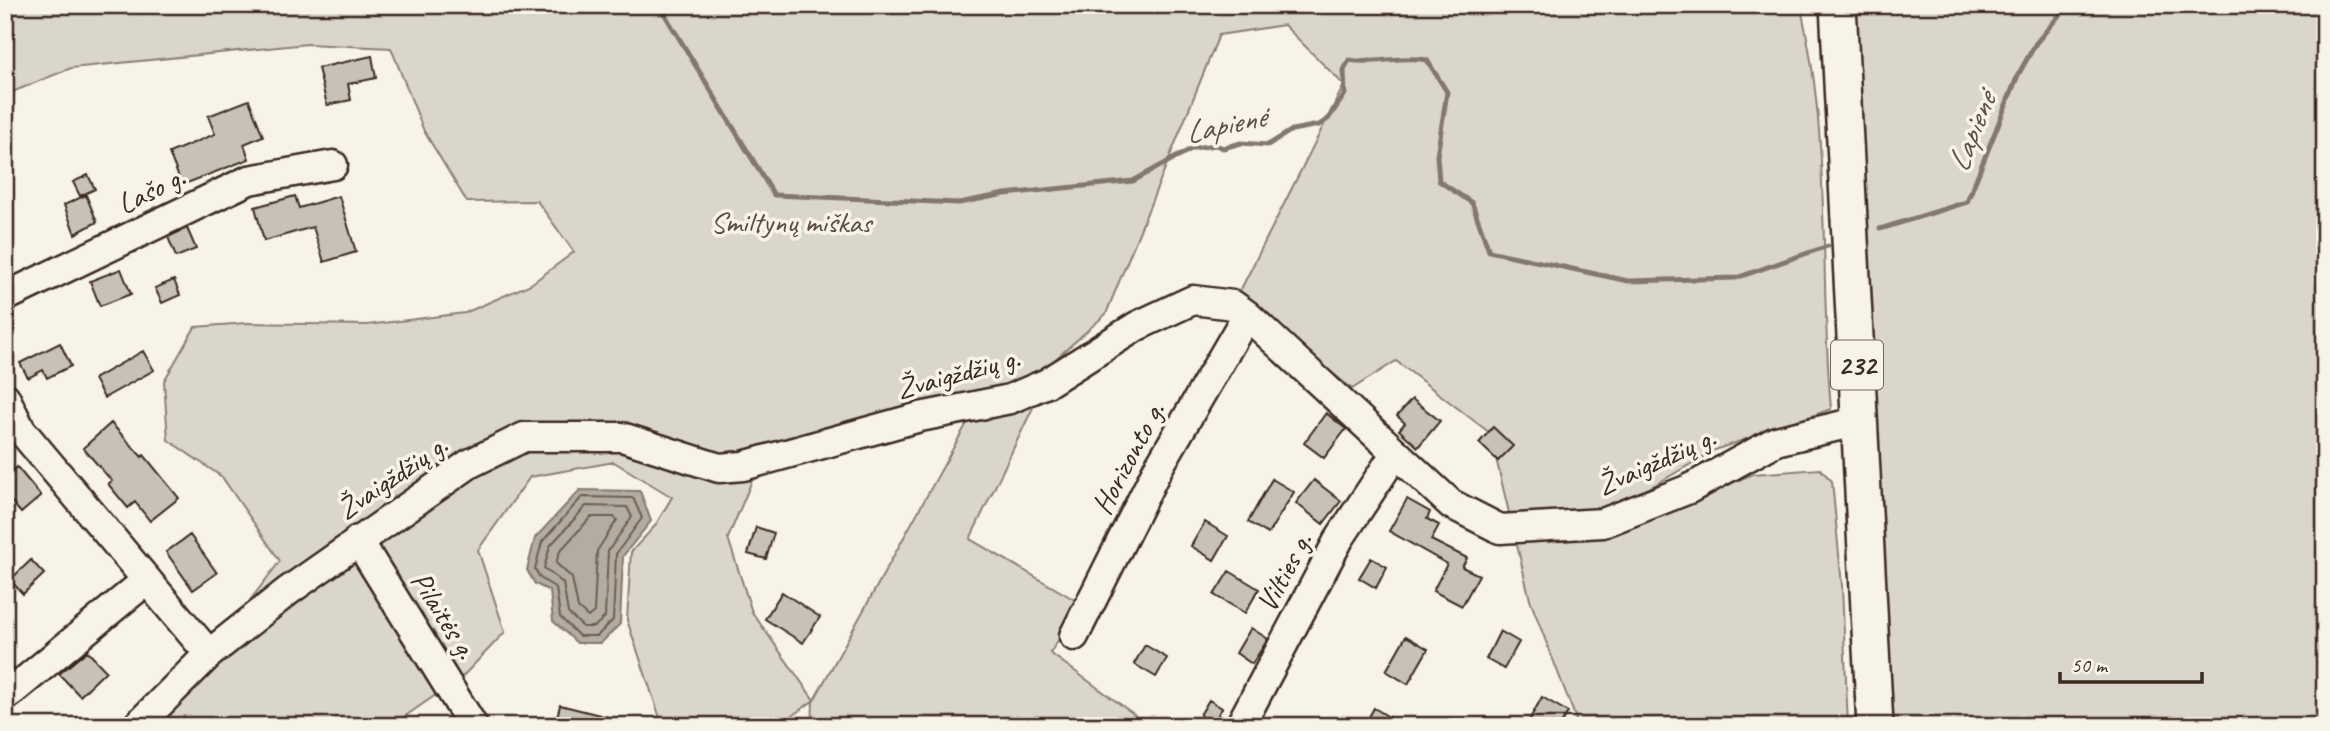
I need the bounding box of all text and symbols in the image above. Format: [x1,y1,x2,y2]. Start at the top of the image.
water label: Lapienė [1937,81,2008,177]
water label: Lapienė [1181,95,1275,153]
street label: Lašo g. [111,157,191,223]
park label: Smiltynų miškas [710,203,874,241]
street label: Žvaigždžių g. [892,338,1024,408]
road number: 232 [1831,340,1883,390]
street label: Horizonto g. [1083,395,1173,521]
street label: Žvaigždžių g. [1591,418,1721,504]
street label: Žvaigždžių g. [329,426,455,528]
street label: Vilties g. [1247,526,1321,618]
street label: Pilaitės g. [402,564,486,666]
scale bar [2060,640,2202,684]
text: 50 m [2071,652,2109,678]

